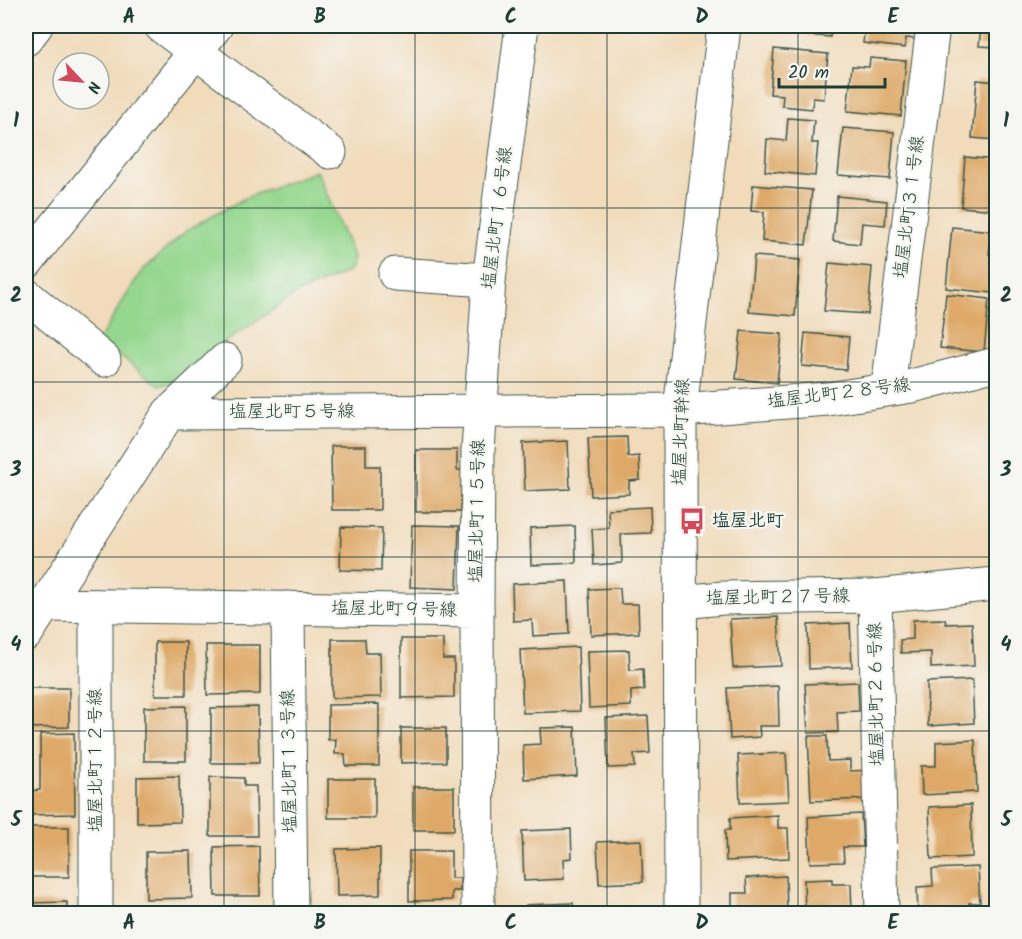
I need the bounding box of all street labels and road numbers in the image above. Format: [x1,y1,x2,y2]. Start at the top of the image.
street label: 塩屋北町３１号線 [887,134,933,280]
street label: 塩屋北町１６号線 [475,145,521,291]
street label: 塩屋北町２８号線 [766,371,912,417]
street label: 塩屋北町幹線 [666,378,698,486]
street label: 塩屋北町５号線 [229,398,355,427]
street label: 塩屋北町１５号線 [462,439,494,583]
street label: 塩屋北町２７号線 [706,582,850,614]
street label: 塩屋北町９号線 [331,594,457,626]
street label: 塩屋北町２６号線 [861,622,893,766]
street label: 塩屋北町１２号線 [82,688,111,832]
street label: 塩屋北町１３号線 [274,689,306,833]

